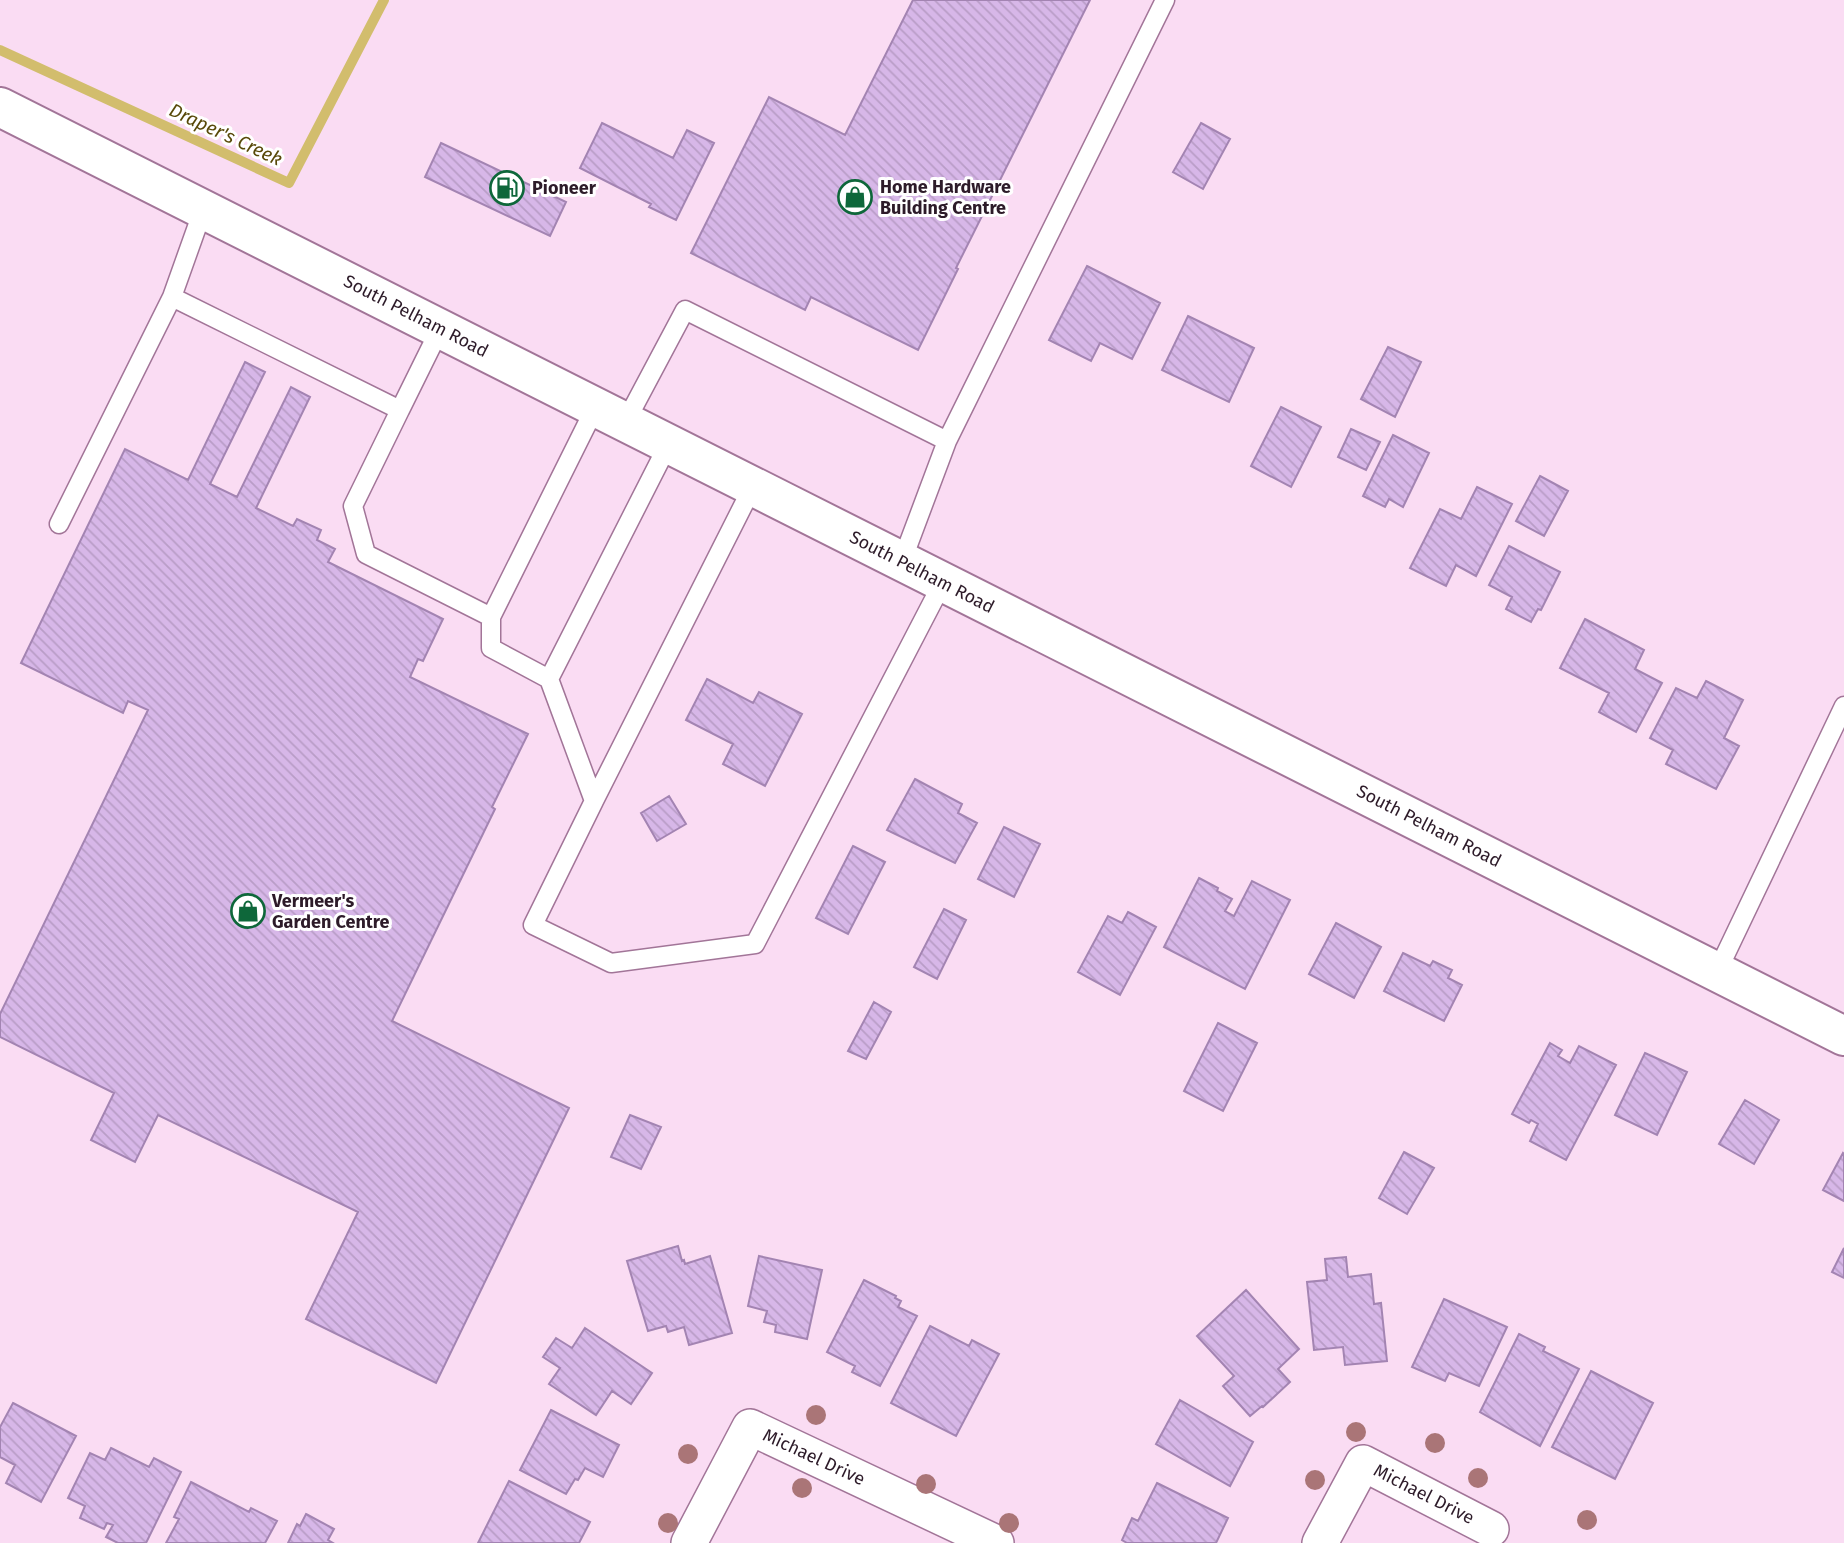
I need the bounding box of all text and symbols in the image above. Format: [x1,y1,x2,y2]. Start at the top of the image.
water label: Draper's Creek [166,98,286,171]
fuel station icon: Pioneer [488,169,526,207]
place label: Home Hardware Building Centre [880,176,1011,219]
place label: Pioneer [532,177,597,199]
shop icon: Home Hardware Building Centre [836,178,874,216]
street label: South Pelham Road [340,270,492,362]
street label: South Pelham Road [846,526,998,618]
street label: South Pelham Road [1353,780,1505,872]
place label: Vermeer's Garden Centre [271,890,389,933]
shop icon: Vermeer's Garden Centre [229,892,267,930]
street label: Michael Drive [759,1424,869,1490]
street label: Michael Drive [1370,1459,1478,1529]

